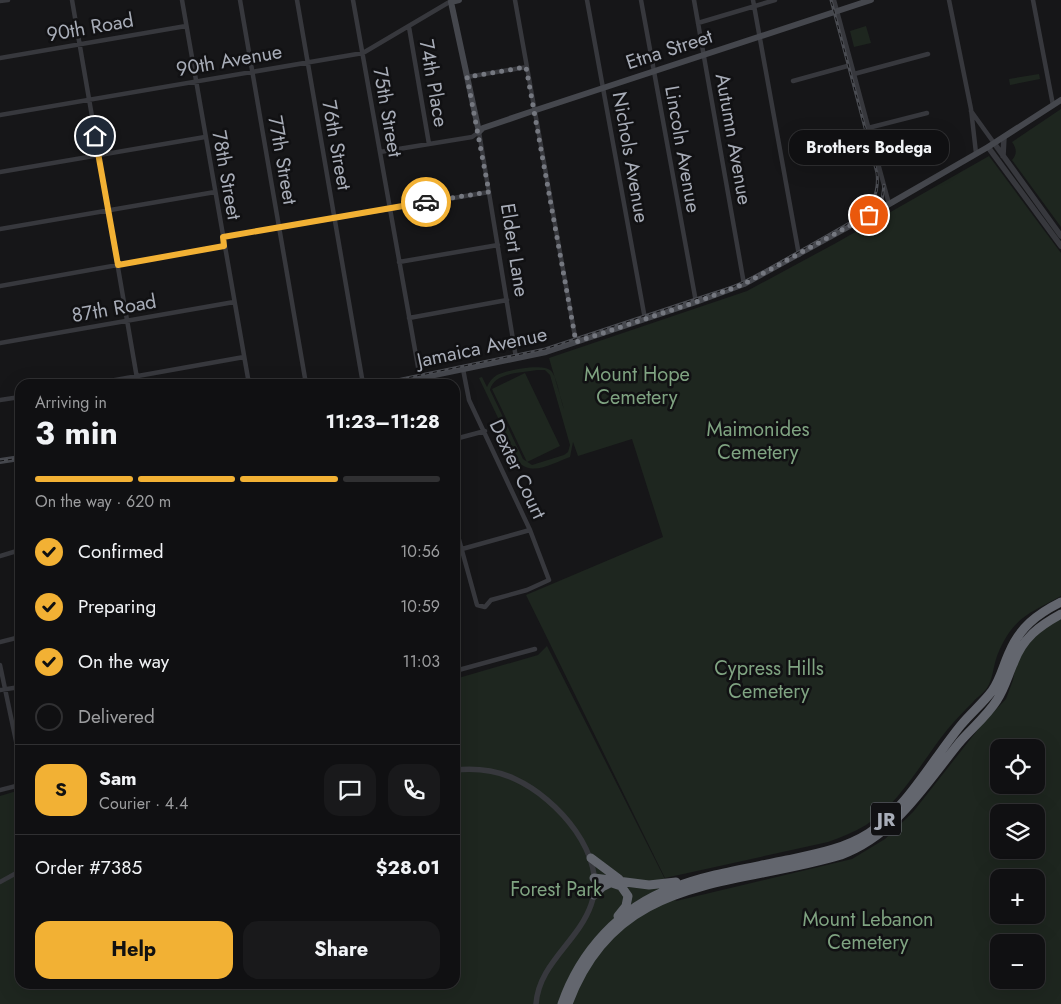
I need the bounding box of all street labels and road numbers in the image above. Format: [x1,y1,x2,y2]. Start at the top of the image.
street label: 90th Road [44,6,136,49]
street label: Etna Street [622,22,716,77]
street label: 90th Avenue [174,37,284,84]
street label: 74th Place [412,37,455,129]
street label: 75th Street [365,65,410,160]
street label: Autumn Avenue [708,71,759,207]
street label: Lincoln Avenue [657,83,708,215]
street label: Nichols Avenue [605,89,656,225]
street label: 76th Street [314,98,359,193]
street label: 77th Street [260,113,305,207]
street label: 78th Street [204,128,249,222]
street label: Eldert Lane [493,201,536,299]
street label: 87th Road [69,287,159,330]
street label: Jamaica Avenue [411,320,550,376]
street label: Dexter Court [482,415,553,524]
road number: JR [871,802,901,836]

